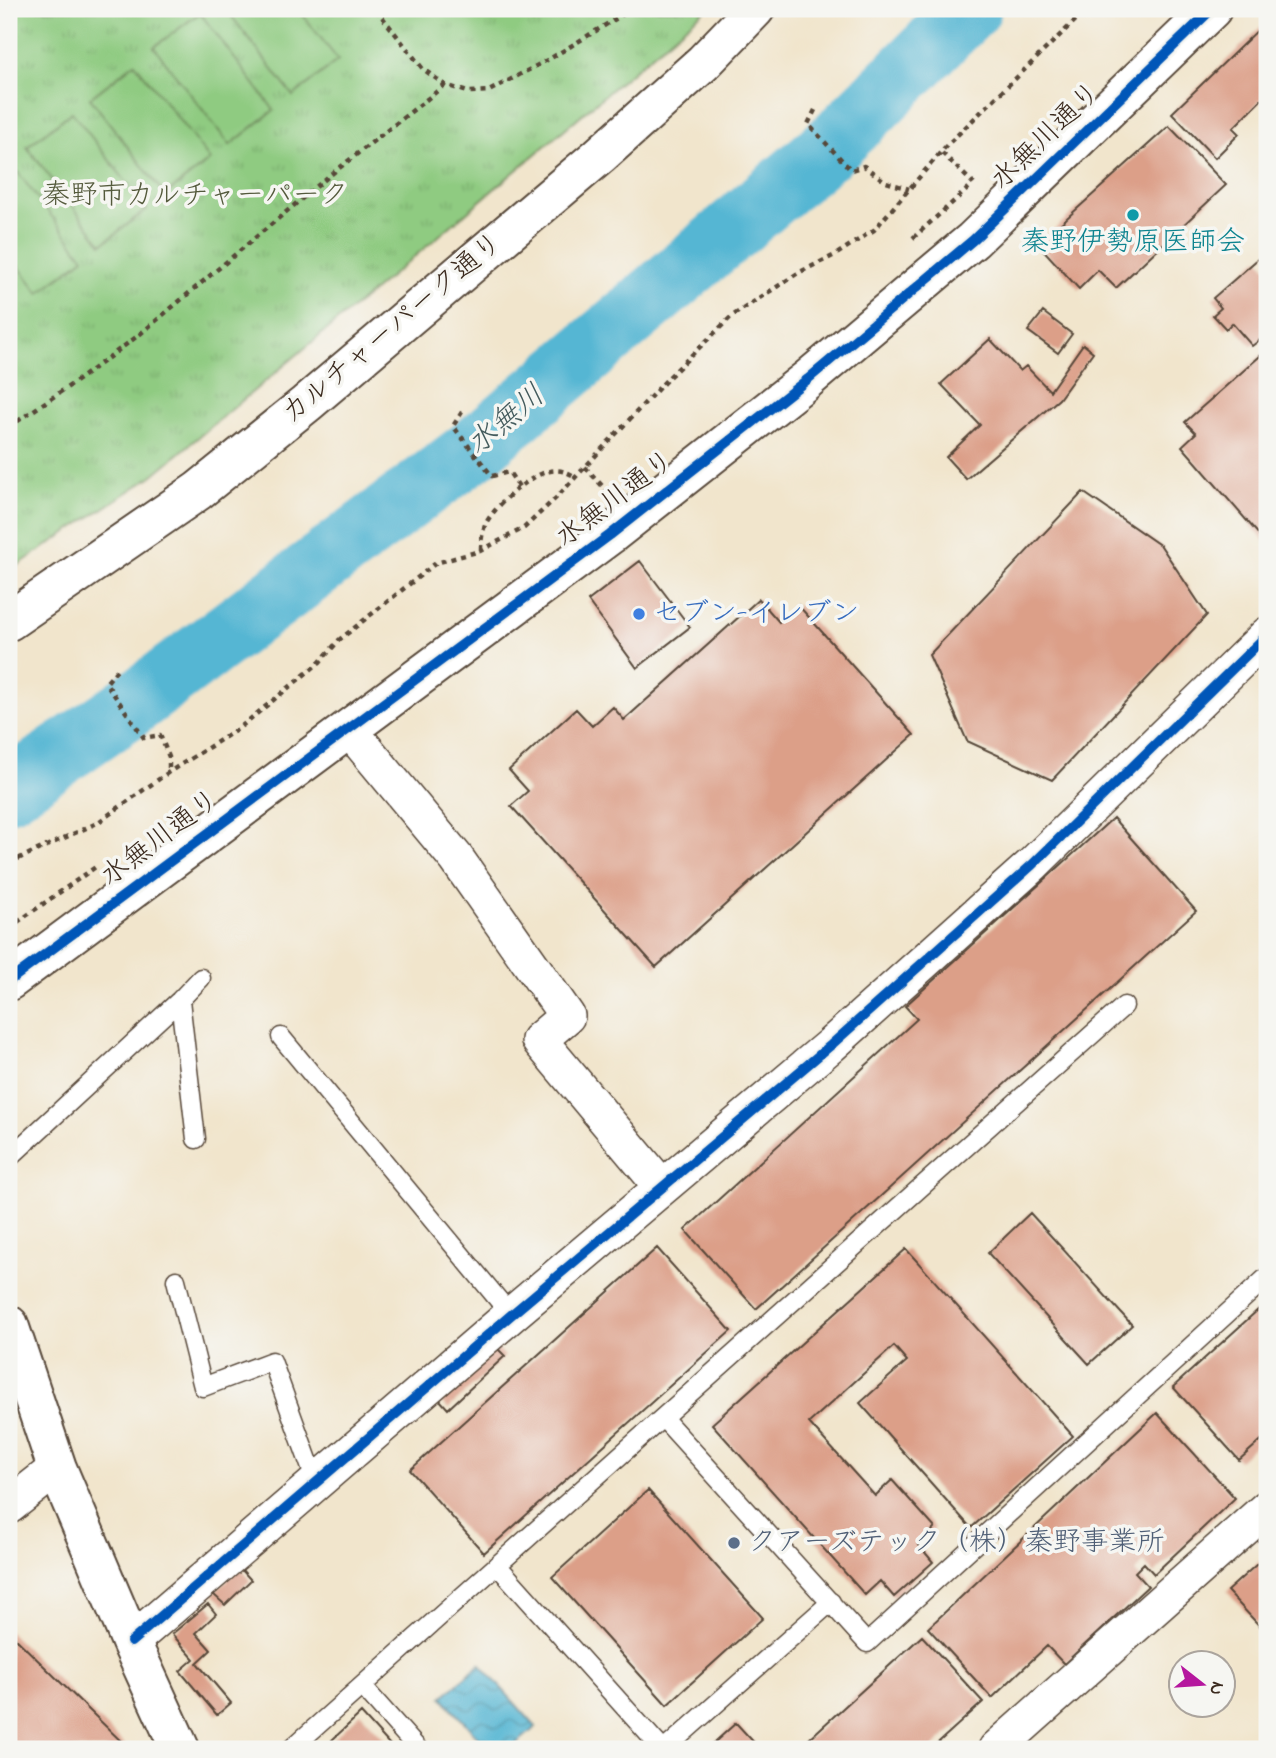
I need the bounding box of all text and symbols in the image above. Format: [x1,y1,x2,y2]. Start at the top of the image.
street label: 水無川通り [982,74,1112,200]
park label: 秦野市カルチャーパーク [42,176,348,217]
marker: 秦野伊勢原医師会 [1125,207,1141,223]
place label: 秦野伊勢原医師会 [1021,223,1245,264]
street label: カルチャーパーク通り [273,224,513,434]
water label: 水無川 [458,375,556,467]
street label: 水無川通り [548,441,684,559]
place label: セブン-イレブン [653,594,860,635]
marker: セブン-イレブン [631,606,647,622]
street label: 水無川通り [93,780,229,898]
place label: クアーズテック（株）秦野事業所 [748,1523,1165,1564]
marker: クアーズテック（株）秦野事業所 [726,1535,742,1551]
north arrow [1168,1650,1238,1720]
text: N [1201,1678,1231,1698]

